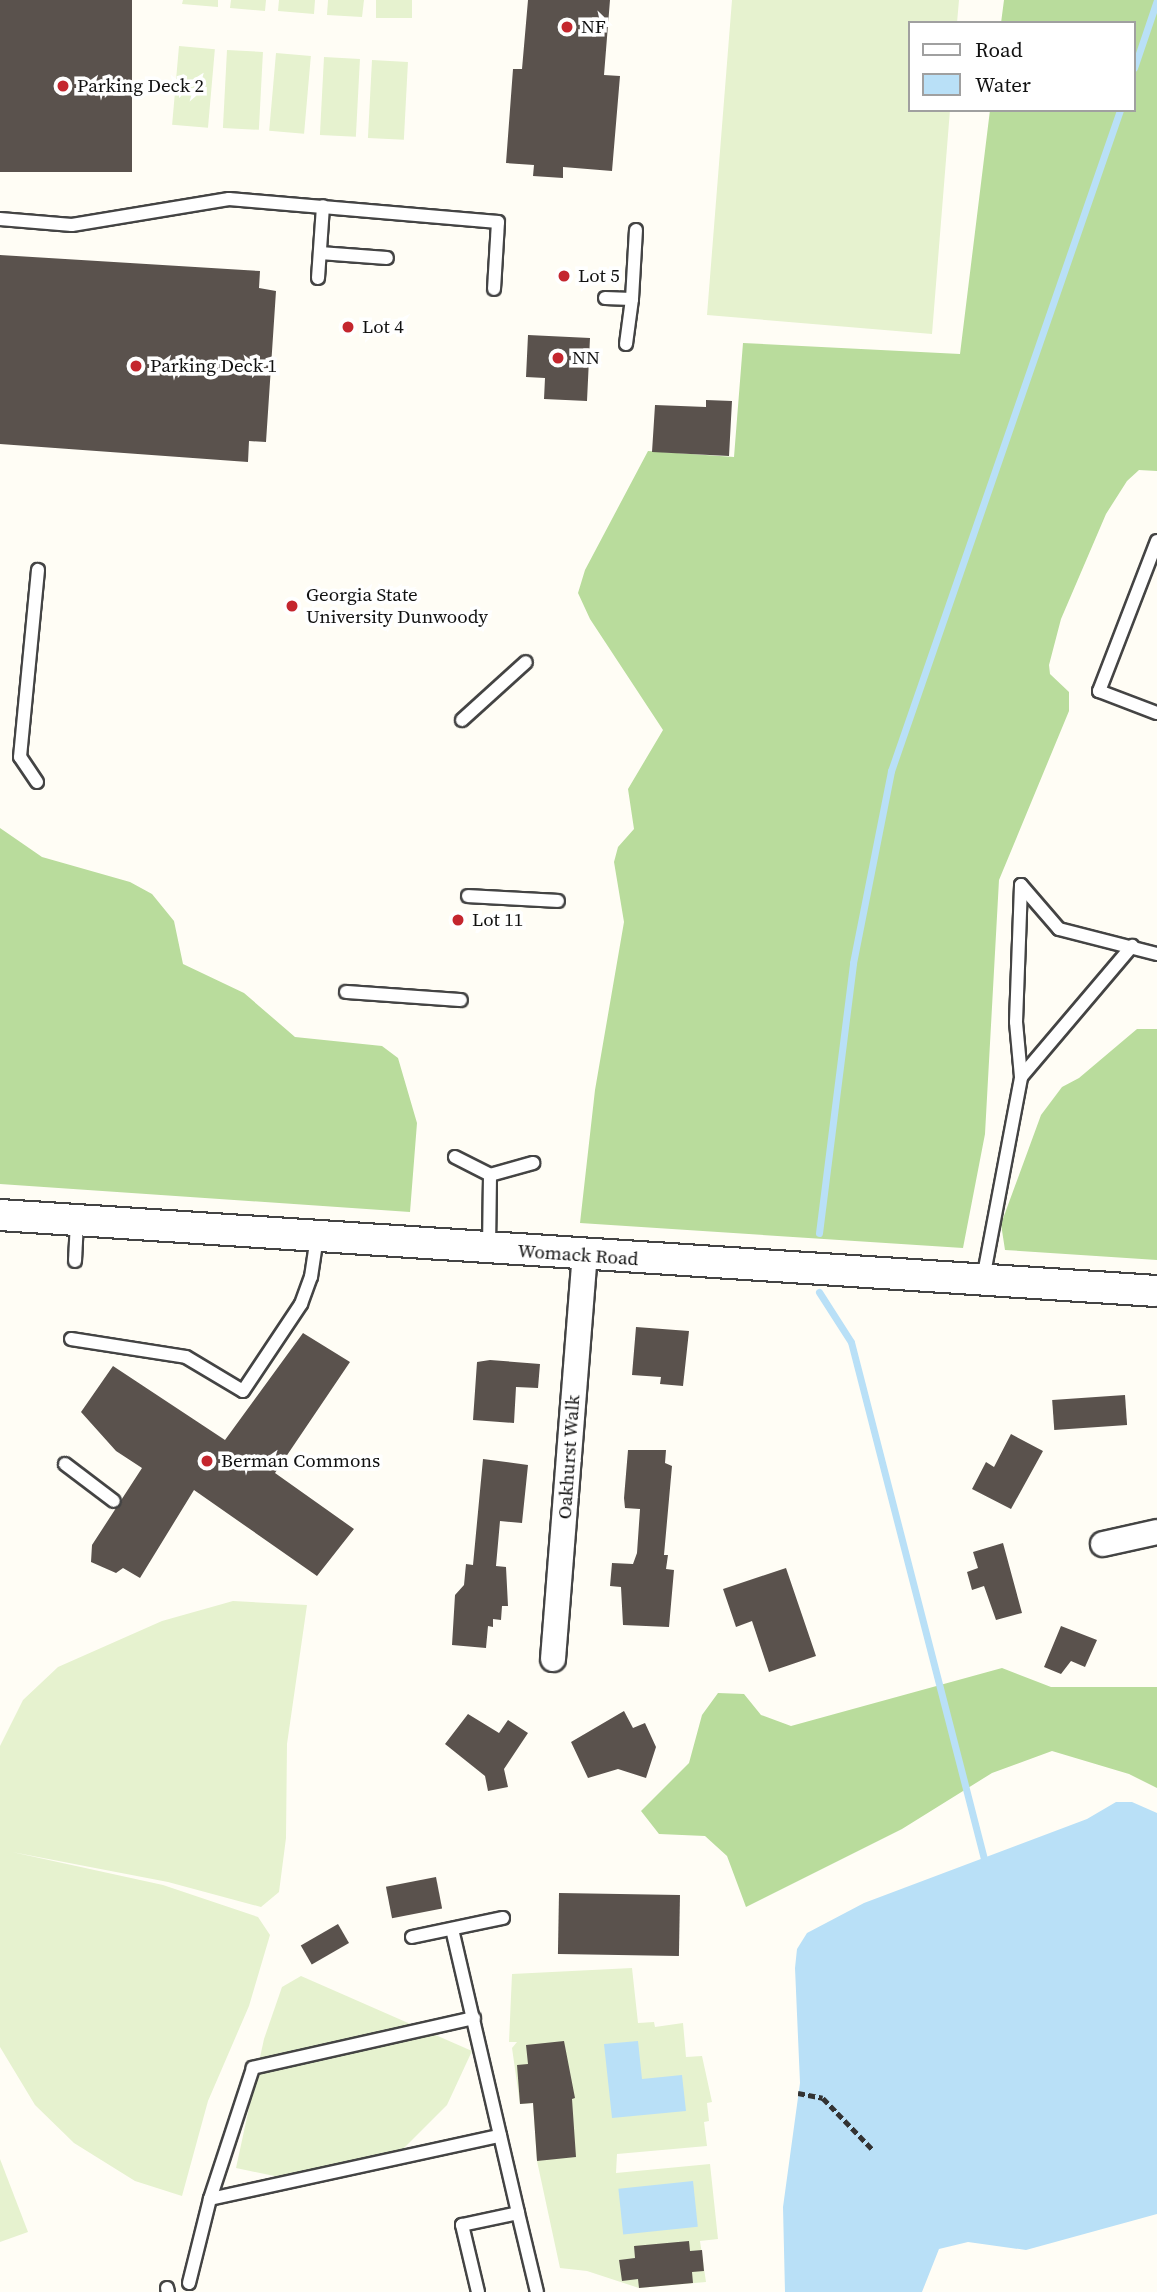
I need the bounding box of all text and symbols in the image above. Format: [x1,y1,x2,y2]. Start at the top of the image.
place label: NF [581,16,606,38]
marker: NF [559,19,575,35]
legend [908,21,1136,112]
text: Road [975,35,1023,64]
text: Water [975,70,1031,99]
place label: Parking Deck 2 [77,75,204,97]
marker: Parking Deck 2 [55,78,71,94]
place label: Lot 5 [578,265,620,287]
marker: Lot 5 [556,268,572,284]
place label: Lot 4 [362,316,404,338]
marker: Lot 4 [340,319,356,335]
place label: NN [572,347,600,369]
marker: NN [550,350,566,366]
place label: Parking Deck 1 [150,355,277,377]
marker: Parking Deck 1 [128,358,144,374]
place label: Georgia State University Dunwoody [306,584,488,628]
marker: Georgia State University Dunwoody [284,598,300,614]
place label: Lot 11 [472,909,523,931]
marker: Lot 11 [450,912,466,928]
street label: Womack Road [517,1239,639,1271]
street label: Oakhurst Walk [553,1394,585,1520]
place label: Berman Commons [221,1450,380,1472]
marker: Berman Commons [199,1453,215,1469]

